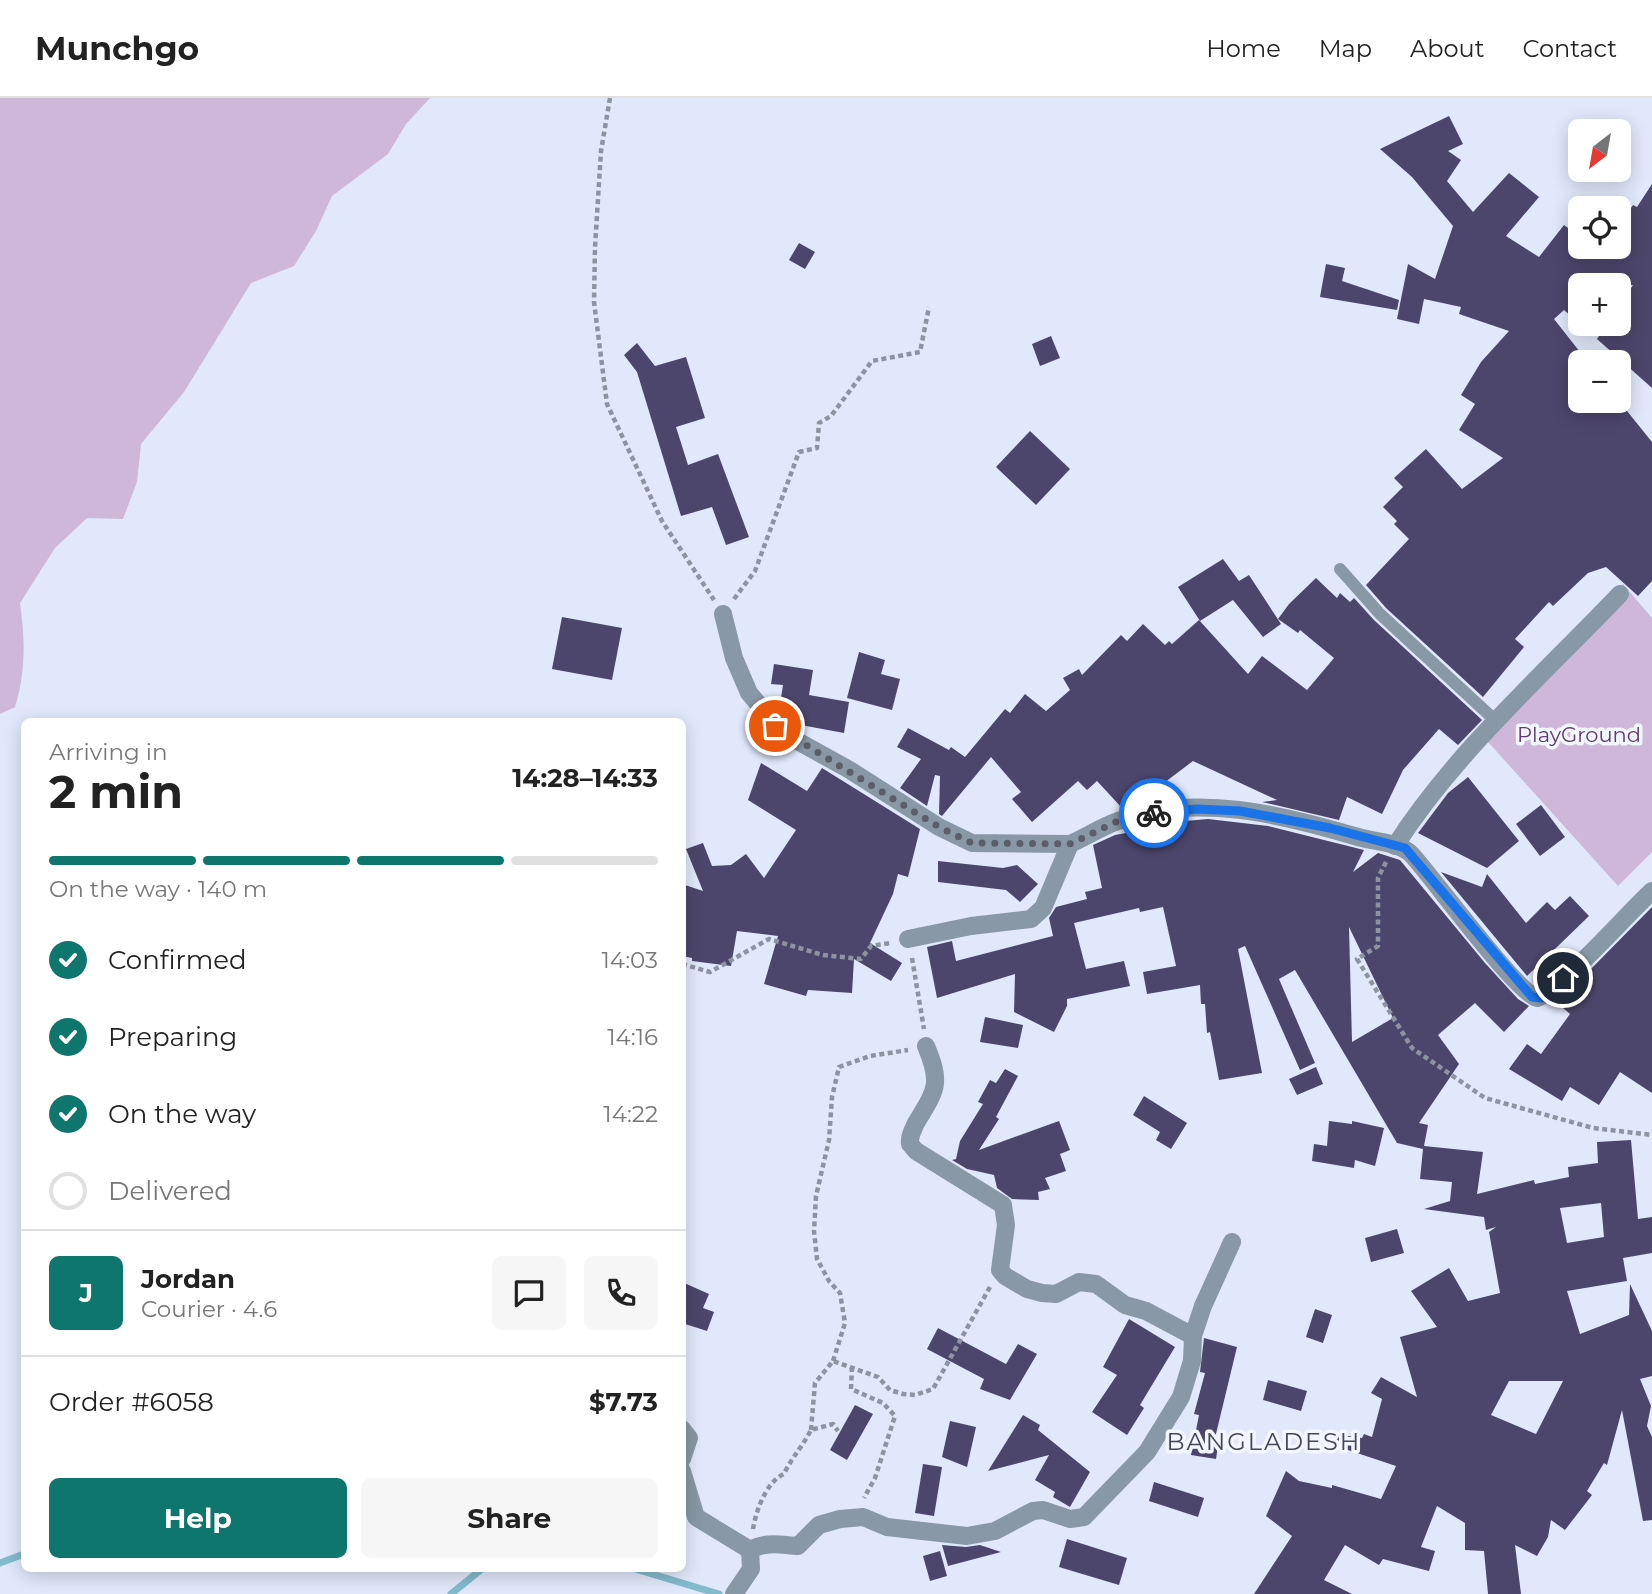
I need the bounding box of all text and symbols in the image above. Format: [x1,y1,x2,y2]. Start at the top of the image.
text: Munchgo [35,28,199,68]
text: Home [1206,34,1281,63]
text: Map [1319,34,1372,63]
text: About [1410,34,1484,63]
text: Contact [1522,34,1617,63]
north arrow [1568,119,1631,182]
map controls [1568,119,1631,413]
button: locate [1568,196,1631,259]
button: + [1568,273,1631,336]
button: − [1568,350,1631,413]
pin [745,696,805,756]
icon: bag [756,707,794,745]
park label: PlayGround [1517,722,1641,747]
text: Arriving in [49,738,168,766]
text: 14:28–14:33 [512,762,658,794]
text: 2 min [49,763,183,820]
courier [1119,778,1189,848]
icon: bike [1135,794,1173,832]
text: On the way · 140 m [49,875,267,903]
icon: check [49,941,87,979]
text: Confirmed [108,944,247,976]
text: 14:03 [602,946,658,974]
pin [1533,948,1593,1008]
icon: home [1544,959,1582,997]
icon: check [49,1018,87,1056]
text: Preparing [108,1021,237,1053]
text: 14:16 [607,1023,658,1051]
icon: check [49,1095,87,1133]
text: On the way [108,1098,256,1130]
text: 14:22 [603,1100,658,1128]
text: Delivered [108,1175,232,1207]
button: chat [492,1256,566,1330]
button: phone [584,1256,658,1330]
text: Jordan [141,1263,235,1295]
text: J [79,1277,93,1309]
text: Courier · 4.6 [141,1295,277,1323]
text: Order #6058 [49,1386,214,1418]
text: $7.73 [589,1386,658,1418]
district label: BANGLADESH [1167,1427,1361,1456]
button: Help [49,1478,347,1558]
button: Share [361,1478,658,1558]

